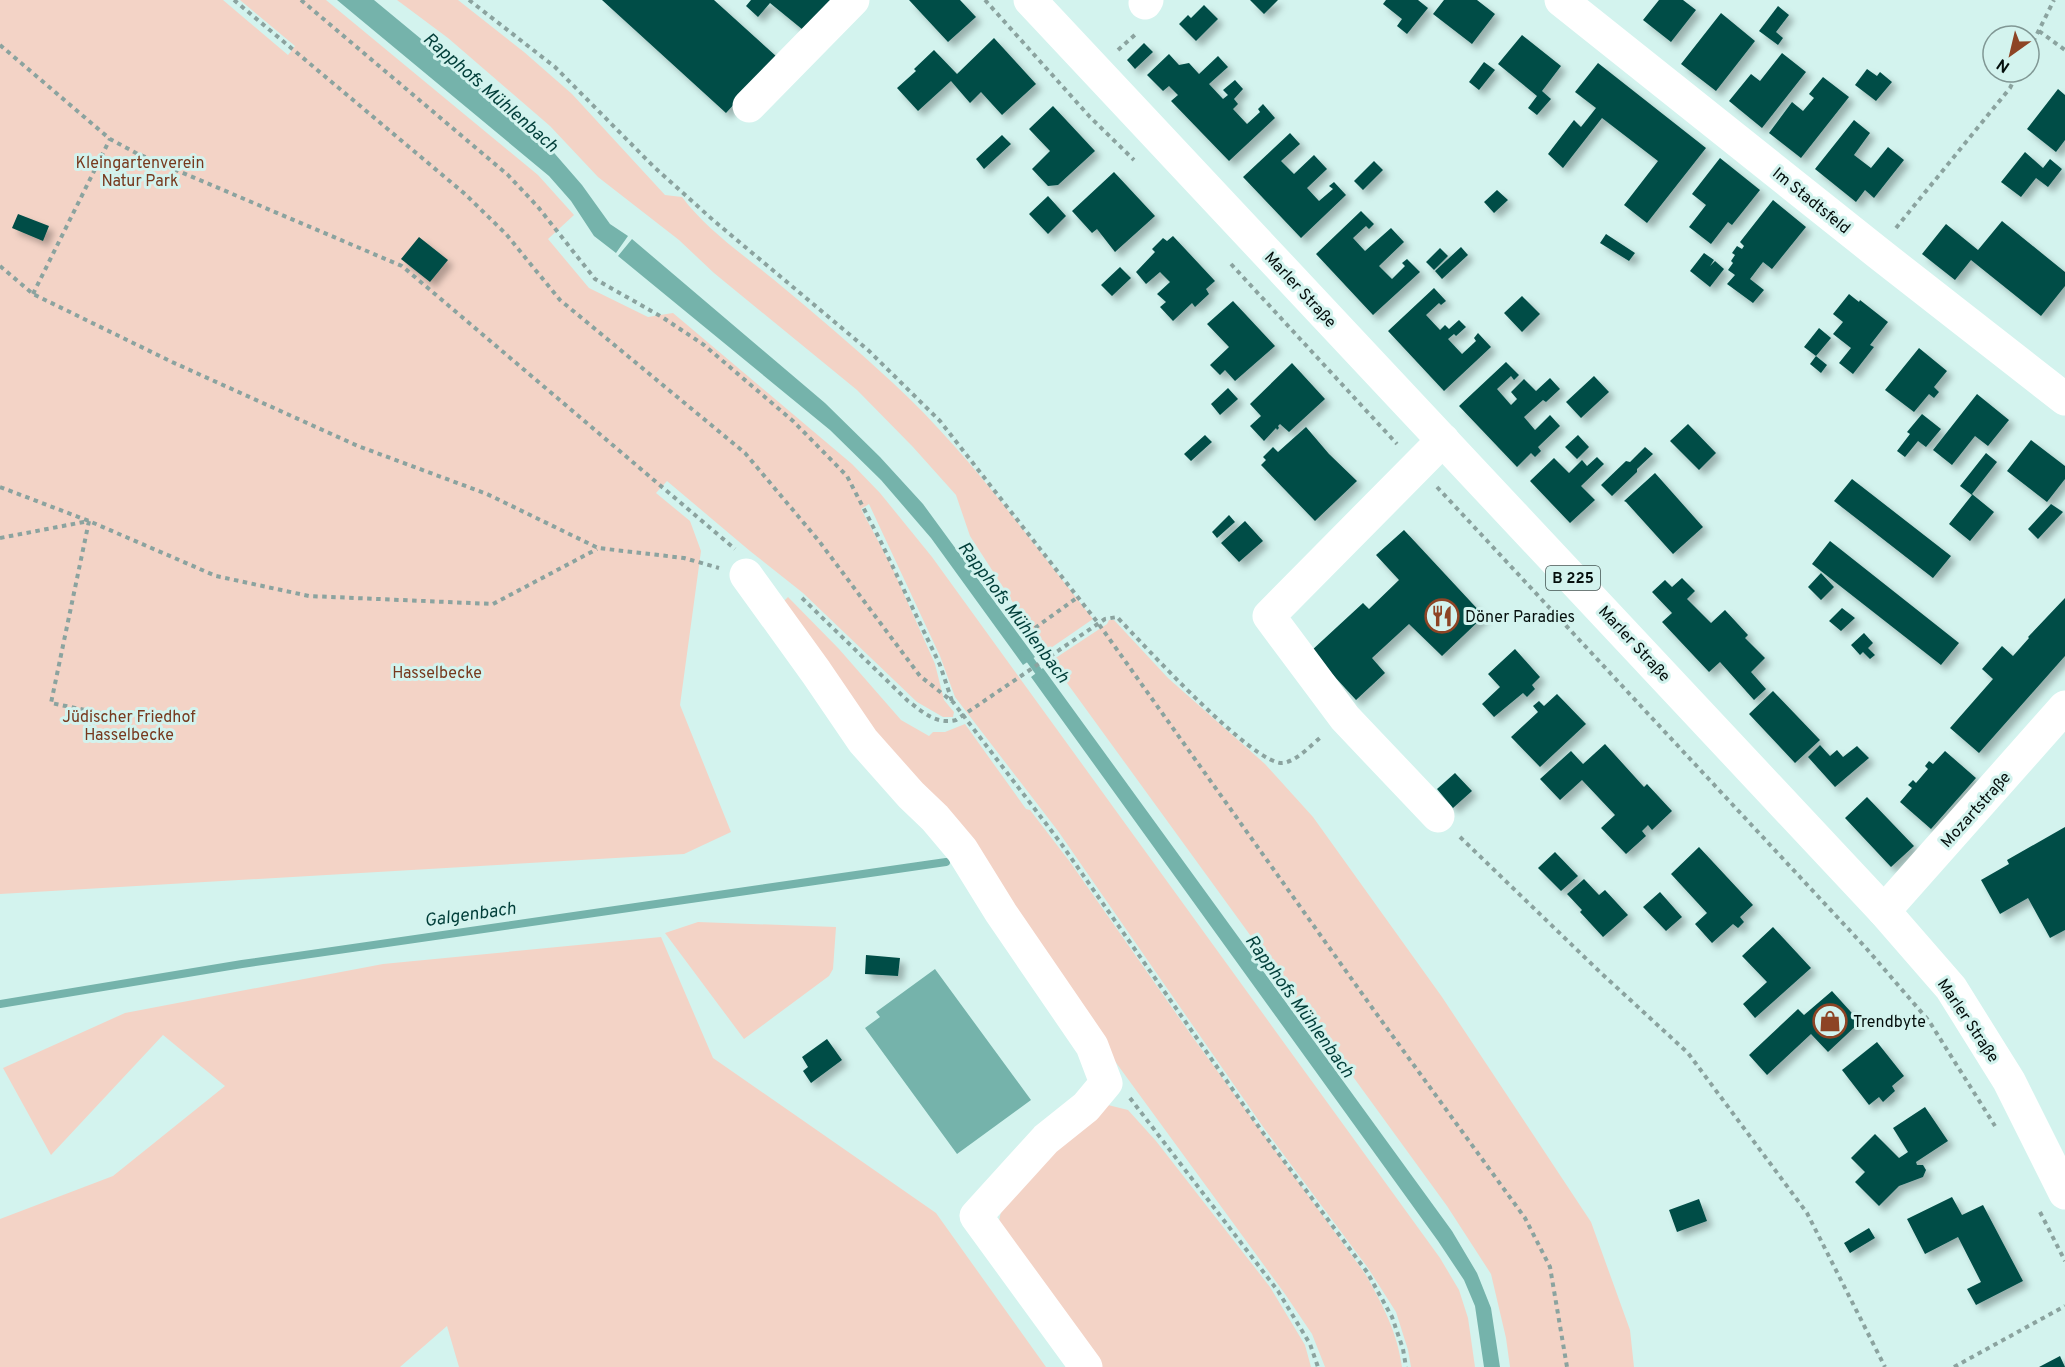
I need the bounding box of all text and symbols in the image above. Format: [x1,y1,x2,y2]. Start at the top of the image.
north arrow [1981,24,2041,84]
water label: Rapphofs Mühlenbach [418,28,563,158]
text: N [1993,53,2014,76]
park label: Kleingartenverein Natur Park [76,154,204,192]
street label: Im Stadtsfeld [1768,164,1854,239]
street label: Marler Straße [1259,248,1340,333]
water label: Rapphofs Mühlenbach [952,537,1074,689]
road number: B 225 [1546,566,1600,590]
restaurant icon: Döner Paradies [1424,598,1460,634]
street label: Marler Straße [1593,602,1674,687]
place label: Döner Paradies [1465,608,1575,628]
park label: Hasselbecke [392,664,482,684]
park label: Jüdischer Friedhof Hasselbecke [62,708,196,746]
street label: Mozartstraße [1937,768,2016,852]
water label: Galgenbach [423,898,518,933]
water label: Rapphofs Mühlenbach [1239,931,1359,1083]
street label: Marler Straße [1932,975,2003,1067]
shop icon: Trendbyte [1812,1003,1848,1039]
place label: Trendbyte [1853,1013,1926,1033]

